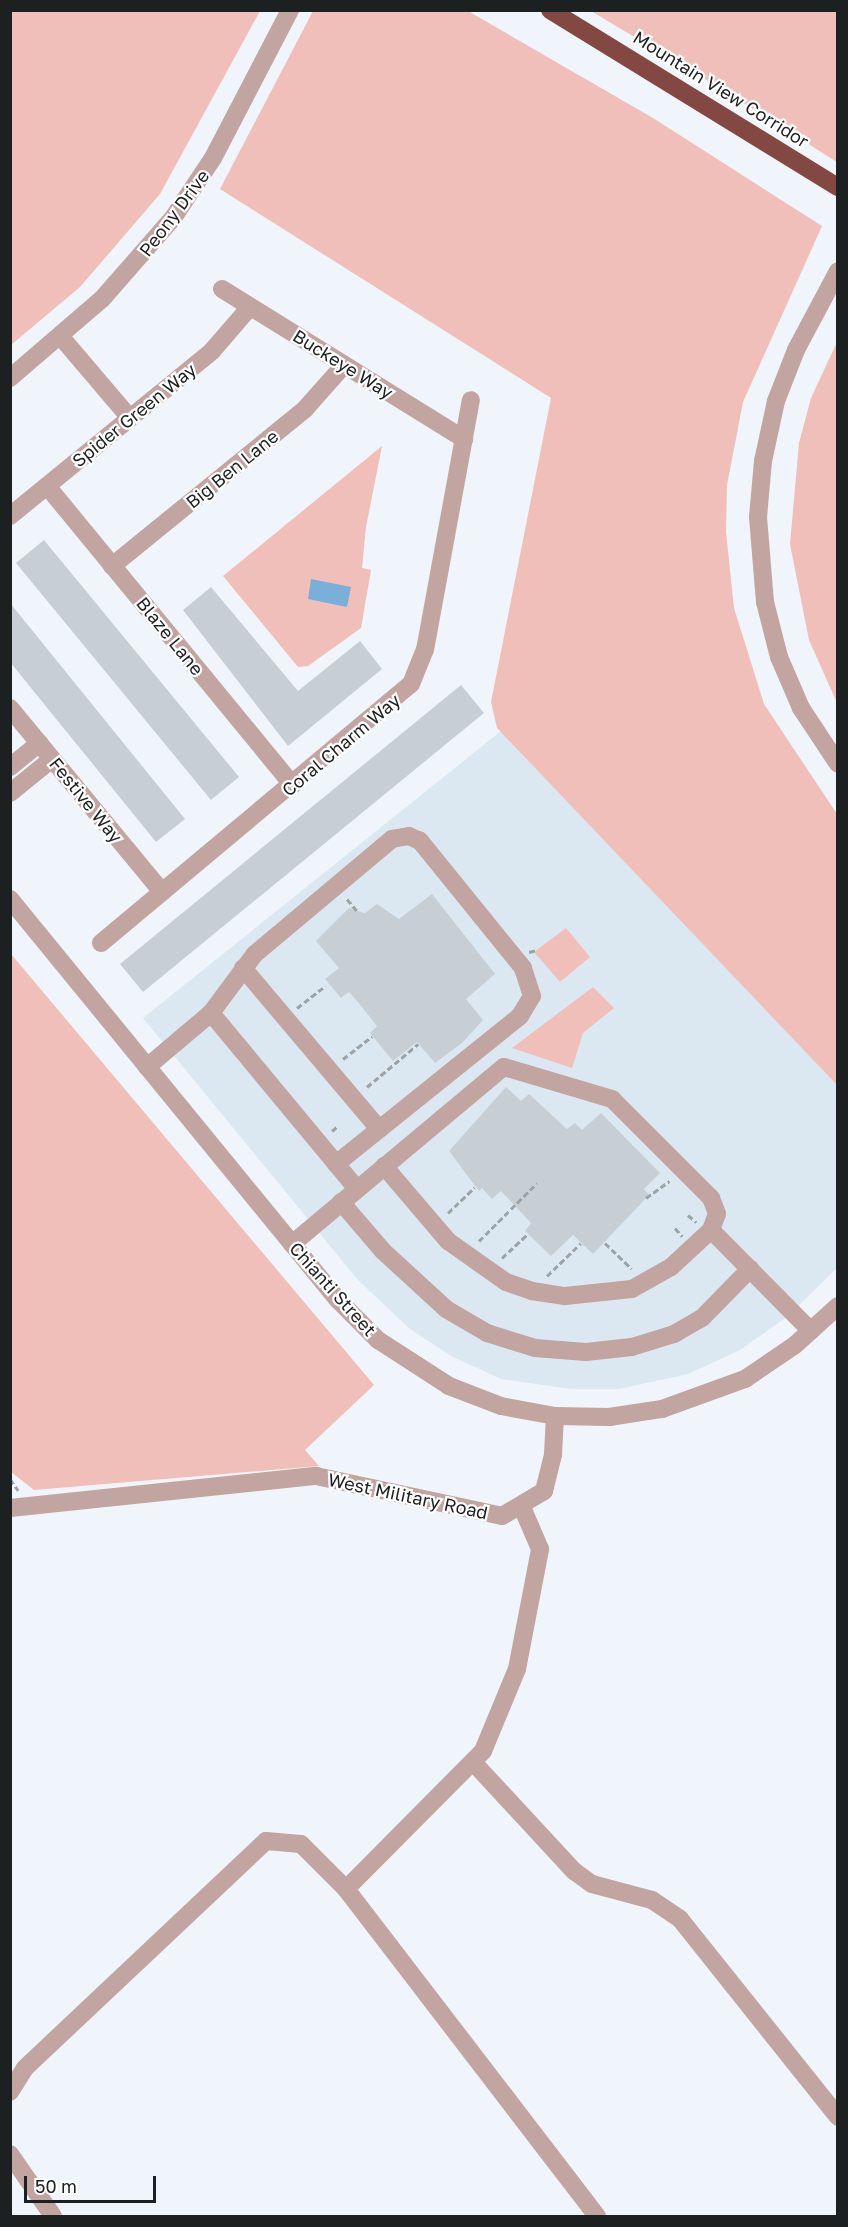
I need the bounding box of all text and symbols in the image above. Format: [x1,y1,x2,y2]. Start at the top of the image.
street label: Mountain View Corridor [629,26,813,152]
street label: Peony Drive [134,165,214,261]
street label: Buckeye Way [289,325,397,403]
street label: Spider Green Way [68,359,200,471]
street label: Big Ben Lane [181,425,283,513]
street label: Blaze Lane [132,593,208,679]
street label: Coral Charm Way [277,689,405,801]
street label: Festive Way [45,753,127,847]
street label: Chianti Street [285,1238,381,1340]
street label: West Military Road [326,1469,490,1523]
scale bar [27,2164,159,2202]
text: 50 m [35,2175,77,2197]

